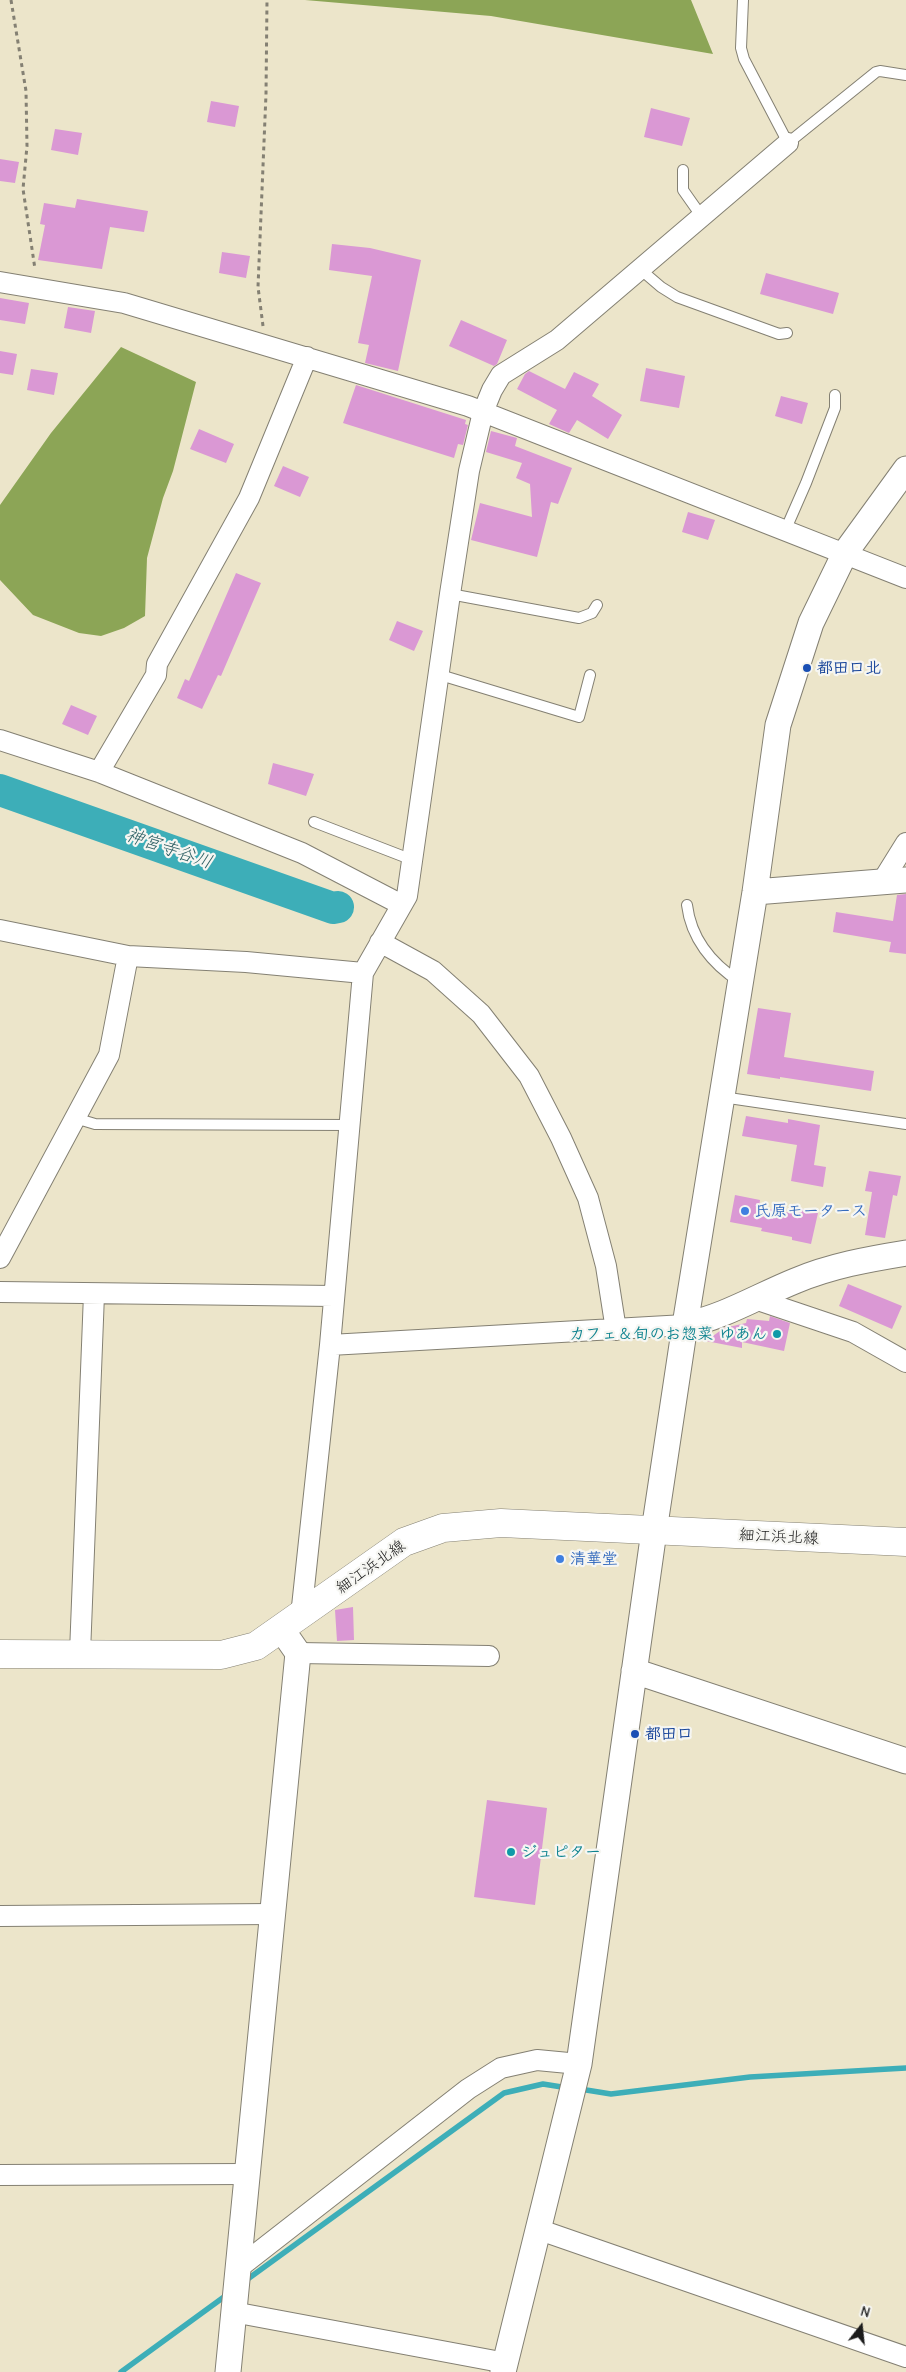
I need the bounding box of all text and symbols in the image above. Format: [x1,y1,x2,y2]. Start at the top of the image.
place label: 都田口北 [817,658,881,678]
marker: 都田口北 [801,662,813,674]
water label: 神宮寺谷川 [123,824,215,874]
place label: 氏原モータース [755,1201,867,1221]
marker: 氏原モータース [739,1205,751,1217]
place label: カフェ＆旬のお惣菜 ゆあん [569,1324,767,1344]
marker: カフェ＆旬のお惣菜 ゆあん [771,1328,783,1340]
street label: 細江浜北線 [739,1525,819,1549]
street label: 細江浜北線 [333,1536,409,1598]
place label: 清華堂 [570,1549,618,1569]
marker: 清華堂 [554,1553,566,1565]
place label: 都田口 [645,1724,693,1744]
marker: 都田口 [629,1728,641,1740]
place label: ジュピター [521,1842,601,1862]
marker: ジュピター [505,1846,517,1858]
north arrow [836,2302,886,2352]
text: N [859,2303,872,2322]

